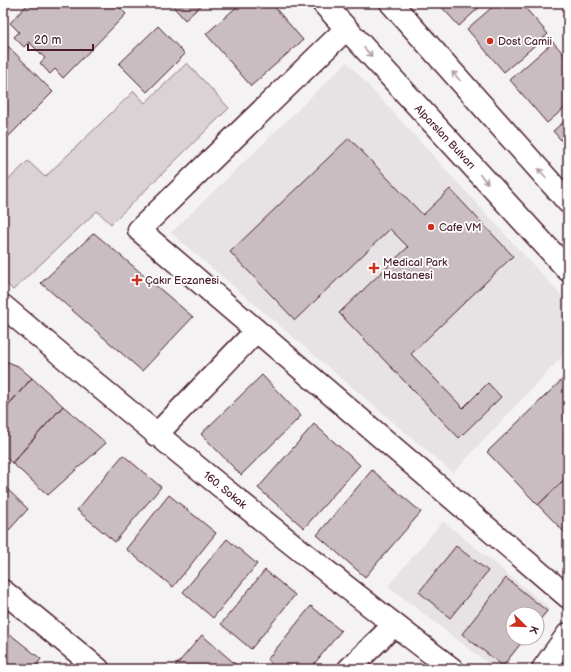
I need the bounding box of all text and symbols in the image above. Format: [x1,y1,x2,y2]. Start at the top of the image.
scale bar [28,26,93,52]
text: 20 m [34,33,61,48]
place label: Dost Camii [498,35,552,48]
marker: Dost Camii [485,36,495,46]
one-way arrow [363,47,373,57]
one-way arrow [451,71,460,81]
street label: Alparslan Bulvarı [412,102,478,172]
one-way arrow [538,169,547,179]
one-way arrow [480,174,489,184]
place label: Cafe VM [439,221,481,234]
marker: Cafe VM [426,222,436,232]
place label: Medical Park Hastanesi [383,256,448,282]
marker: Medical Park Hastanesi [368,262,380,274]
place label: Çakır Eczanesi [145,274,219,287]
marker: Çakır Eczanesi [132,275,142,285]
street label: 160. Sokak [201,469,250,512]
north arrow [505,606,545,646]
text: K [526,624,541,636]

